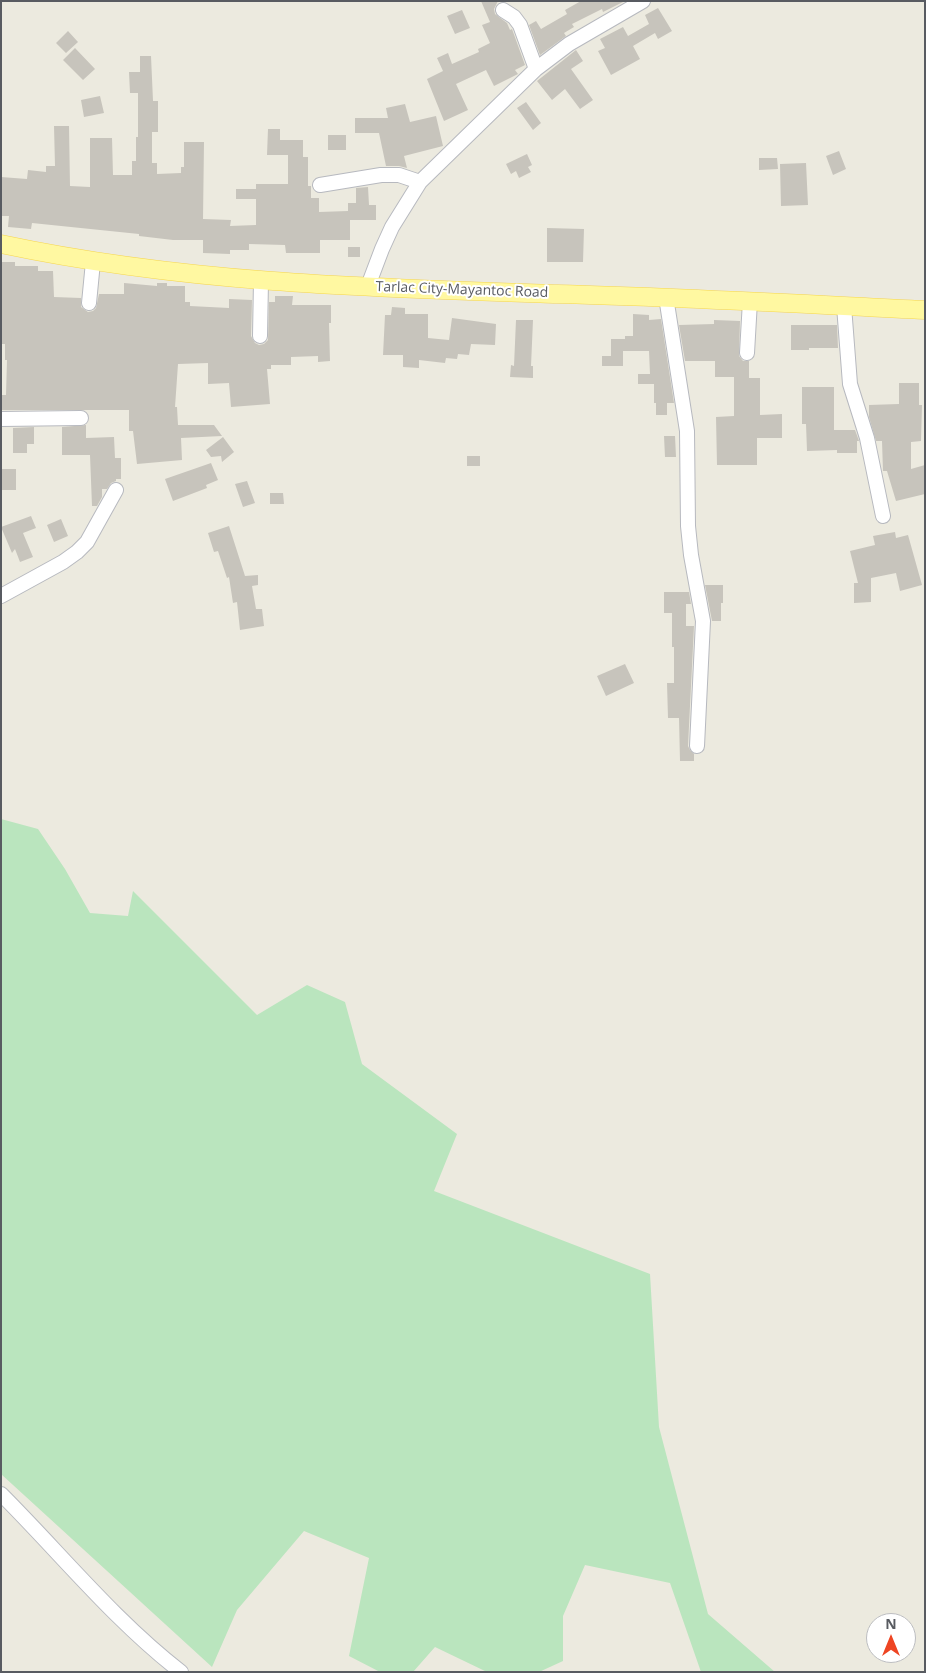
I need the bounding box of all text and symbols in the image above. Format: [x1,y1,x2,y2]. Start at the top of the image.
street label: Tarlac City-Mayantoc Road [375,279,549,301]
north arrow [866,1613,916,1663]
text: N [885,1614,897,1633]

